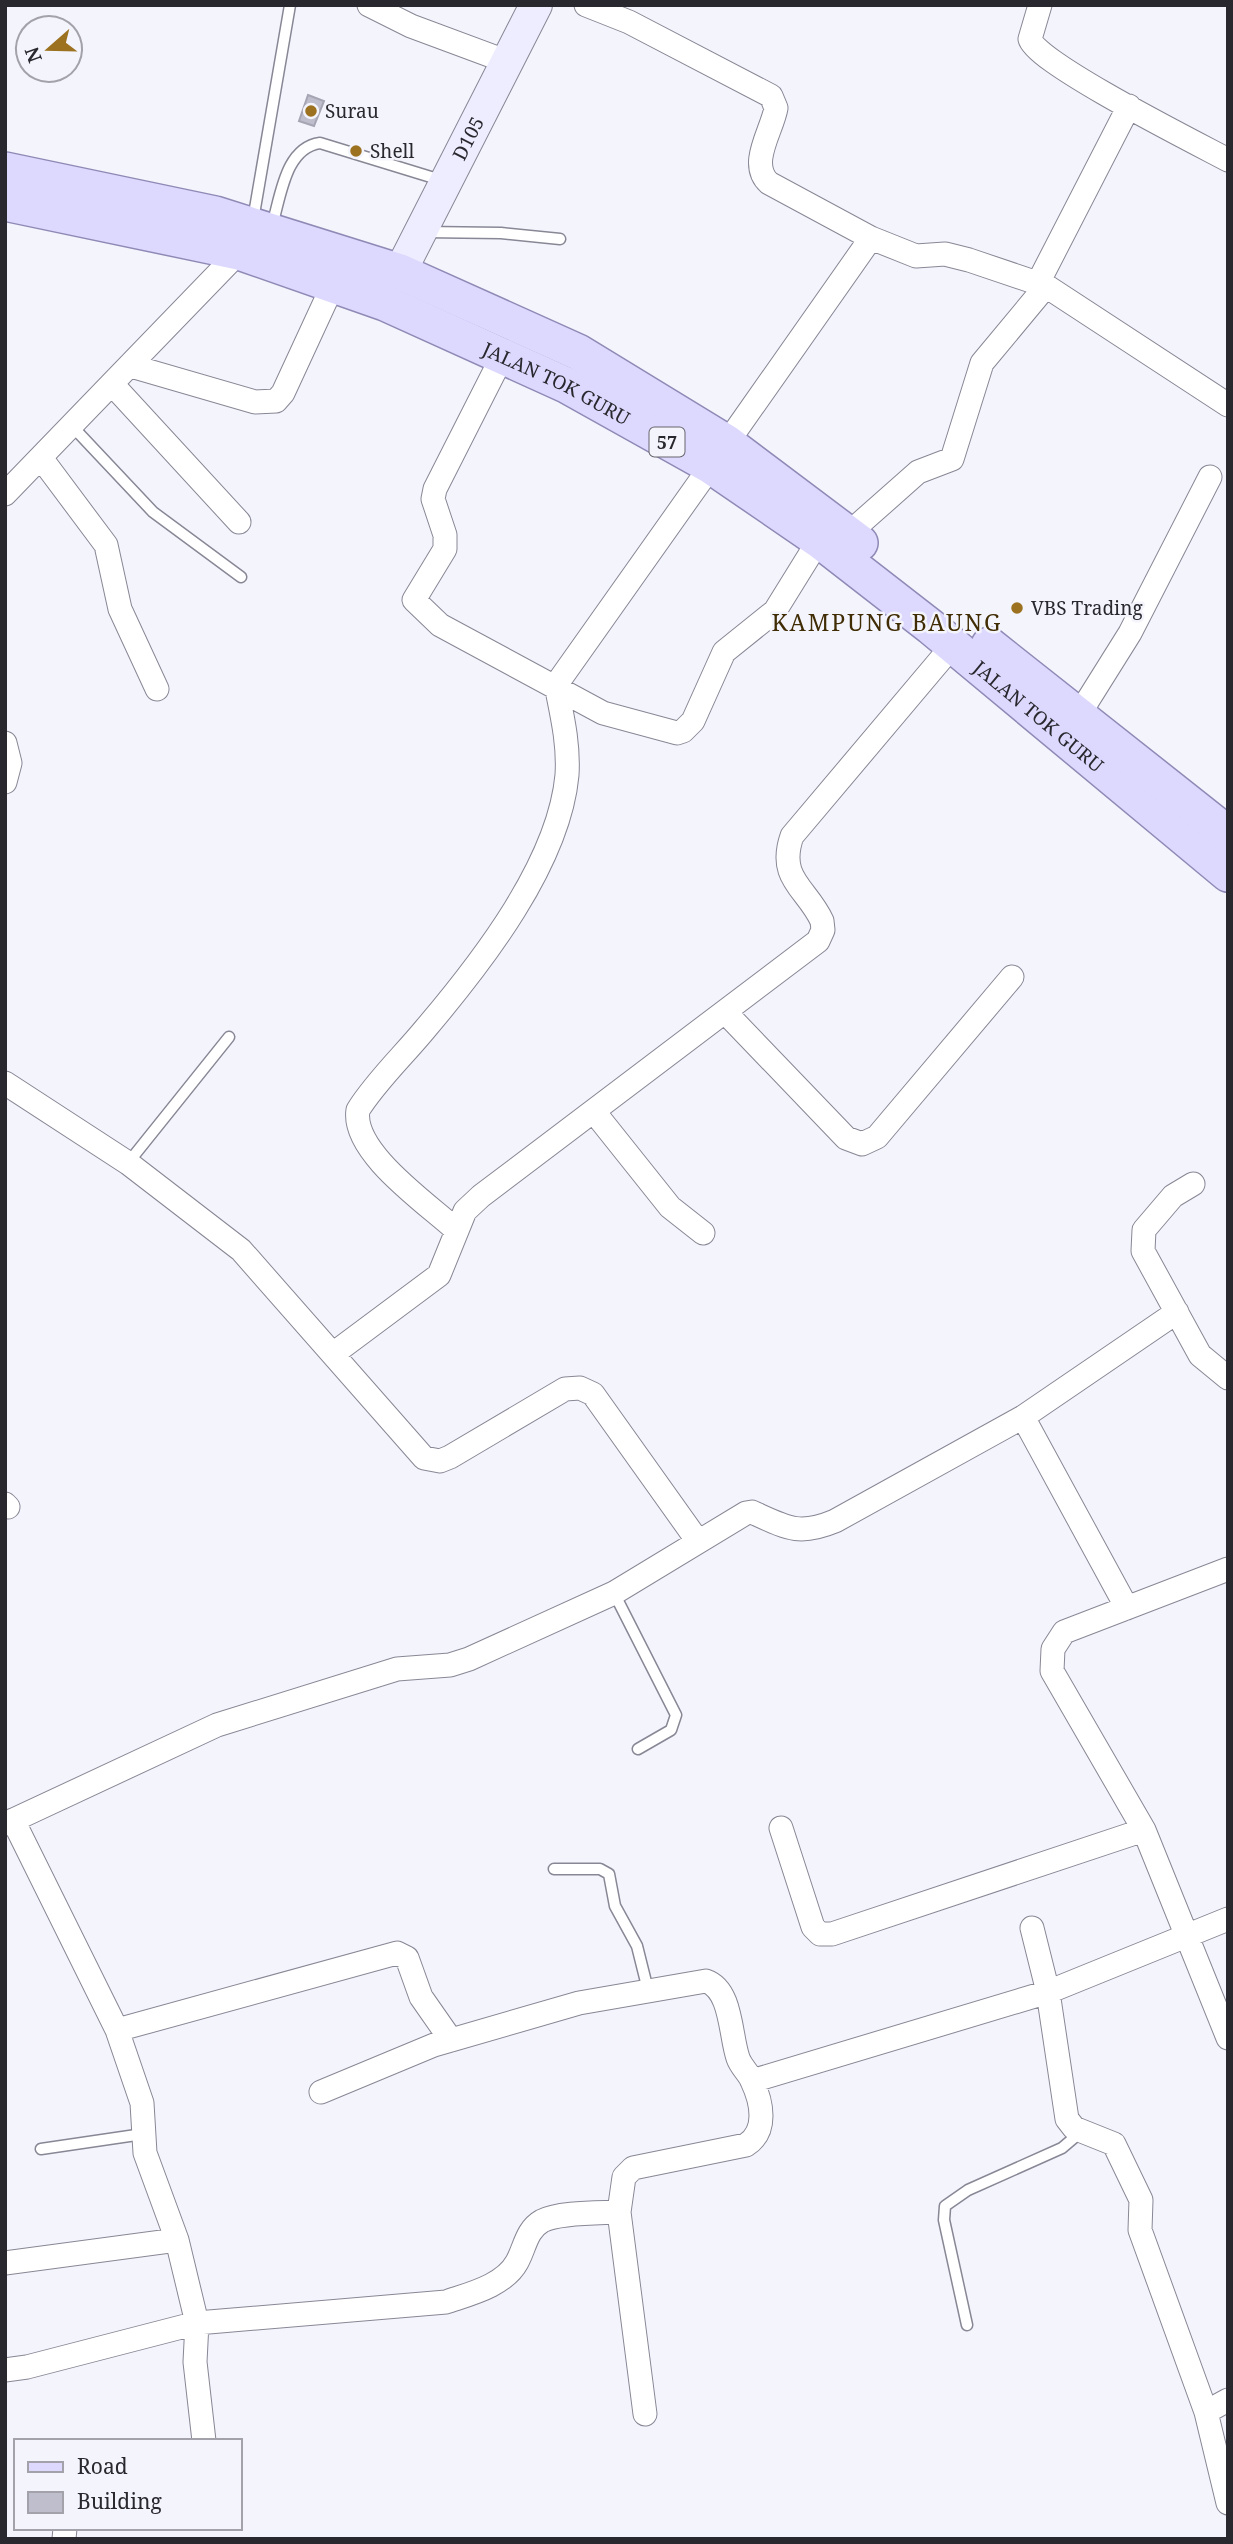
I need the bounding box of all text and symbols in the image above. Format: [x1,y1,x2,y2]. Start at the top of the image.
north arrow [14,14,84,84]
text: N [18,43,48,66]
place label: Surau [325,98,379,124]
marker: Surau [303,103,319,119]
street label: D105 [446,112,490,165]
place label: Shell [370,138,414,164]
marker: Shell [348,143,364,159]
street label: JALAN TOK GURU [477,335,635,431]
road number: 57 [650,428,684,457]
place label: VBS Trading [1031,595,1143,621]
marker: VBS Trading [1009,600,1025,616]
district label: KAMPUNG BAUNG [771,606,1003,638]
street label: JALAN TOK GURU [967,654,1109,778]
legend [14,2439,242,2530]
text: Road [77,2452,128,2480]
text: Building [77,2487,162,2515]

